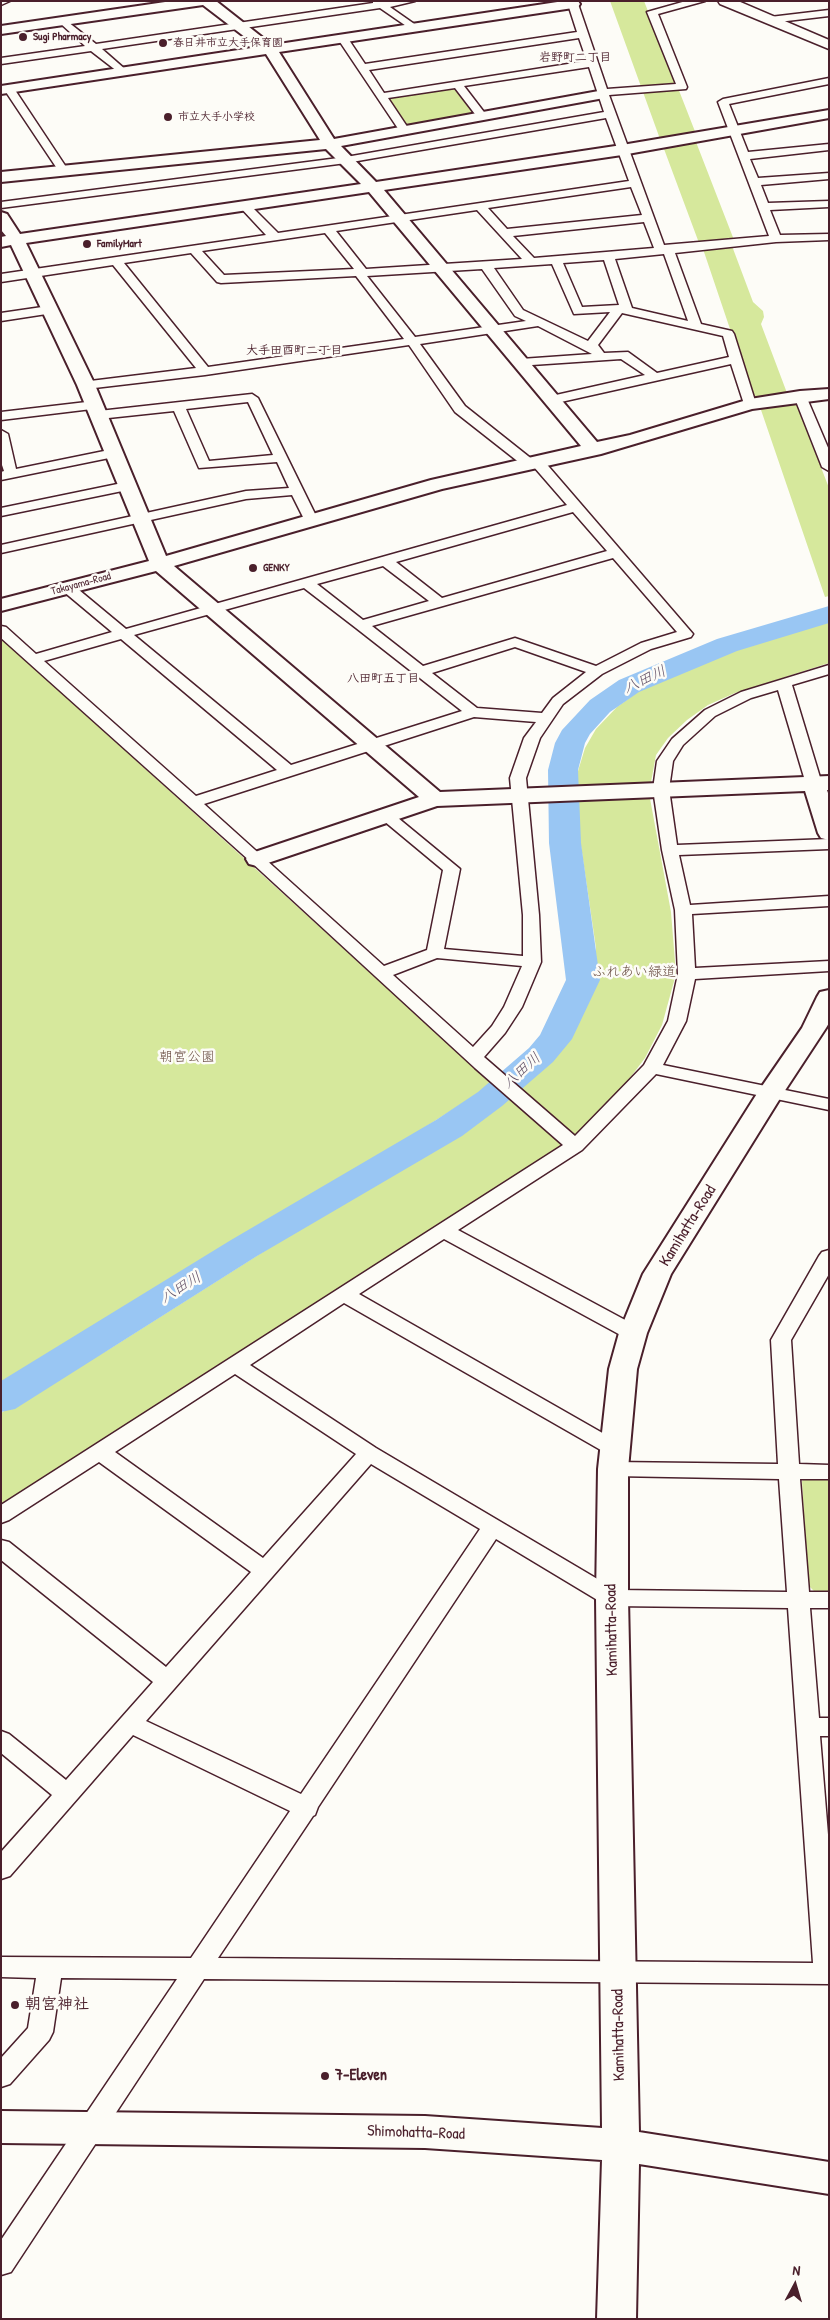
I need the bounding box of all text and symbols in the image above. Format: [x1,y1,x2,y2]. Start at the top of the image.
place label: Sugi Pharmacy [33,30,92,44]
marker: Sugi Pharmacy [17,31,29,43]
place label: 春日井市立大手保育園 [173,36,283,50]
marker: 春日井市立大手保育園 [157,37,169,49]
district label: 岩野町二丁目 [539,51,611,65]
place label: 市立大手小学校 [178,110,255,124]
marker: 市立大手小学校 [162,111,174,123]
place label: FamilyMart [97,237,142,251]
marker: FamilyMart [81,238,93,250]
district label: 大手田酉町二丁目 [246,344,342,358]
place label: GENKY [263,561,290,575]
marker: GENKY [247,562,259,574]
street label: Takayama-Road [50,570,112,598]
water label: 八田川 [621,662,669,698]
district label: 八田町五丁目 [347,672,419,686]
park label: ふれあい緑道 [592,964,676,980]
park label: 朝宮公園 [159,1049,215,1065]
water label: 八田川 [499,1049,545,1093]
street label: Kamihatta-Road [655,1182,721,1270]
water label: 八田川 [157,1268,205,1308]
street label: Kamihatta-Road [602,1584,622,1676]
street label: Kamihatta-Road [609,1989,629,2081]
place label: 朝宮神社 [25,1995,89,2015]
marker: 朝宮神社 [9,1999,21,2011]
place label: 7-Eleven [335,2066,387,2086]
marker: 7-Eleven [319,2070,331,2082]
street label: Shimohatta-Road [367,2122,465,2144]
north arrow [770,2260,820,2310]
text: N [792,2260,801,2279]

